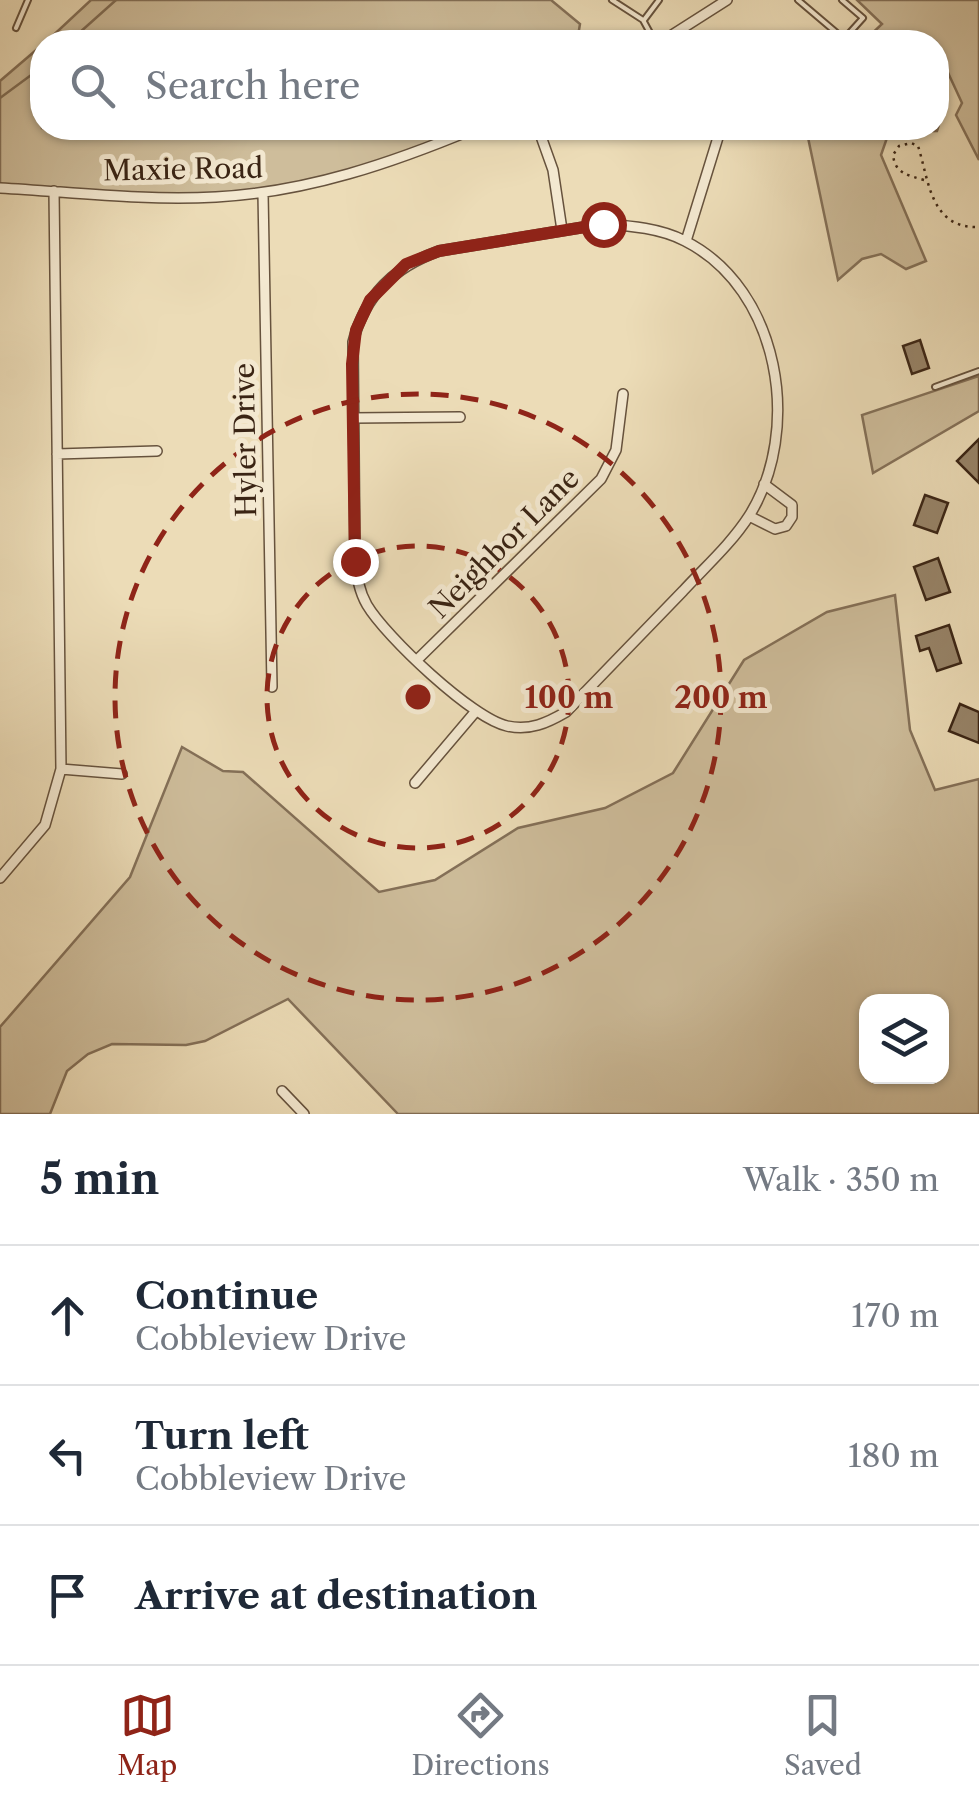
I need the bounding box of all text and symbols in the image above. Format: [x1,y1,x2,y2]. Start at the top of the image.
search box [30,30,949,140]
icon: search [65,58,120,113]
text: Search here [145,62,360,109]
street label: Maxie Road [103,151,263,187]
route start [581,202,627,248]
street label: Hyler Drive [227,363,263,517]
street label: Neighbor Lane [422,461,586,625]
route end [333,539,379,585]
centre of rings [400,679,436,715]
text: 100 m [525,679,614,716]
text: 200 m [674,679,768,716]
map controls [859,994,949,1084]
button: layers [859,994,949,1084]
text: 5 min [40,1153,159,1205]
text: Walk · 350 m [743,1160,939,1199]
text: Continue [135,1272,318,1319]
icon: ahead [40,1288,95,1343]
text: 170 m [851,1296,939,1335]
text: Cobbleview Drive [135,1319,406,1358]
text: Turn left [135,1412,309,1459]
icon: left [40,1428,95,1483]
text: 180 m [848,1436,939,1475]
text: Cobbleview Drive [135,1459,406,1498]
icon: arrive [40,1568,95,1623]
text: Arrive at destination [135,1572,538,1619]
tab: Map [117,1688,177,1782]
tab: Directions [411,1688,550,1782]
tab: Saved [784,1688,862,1782]

